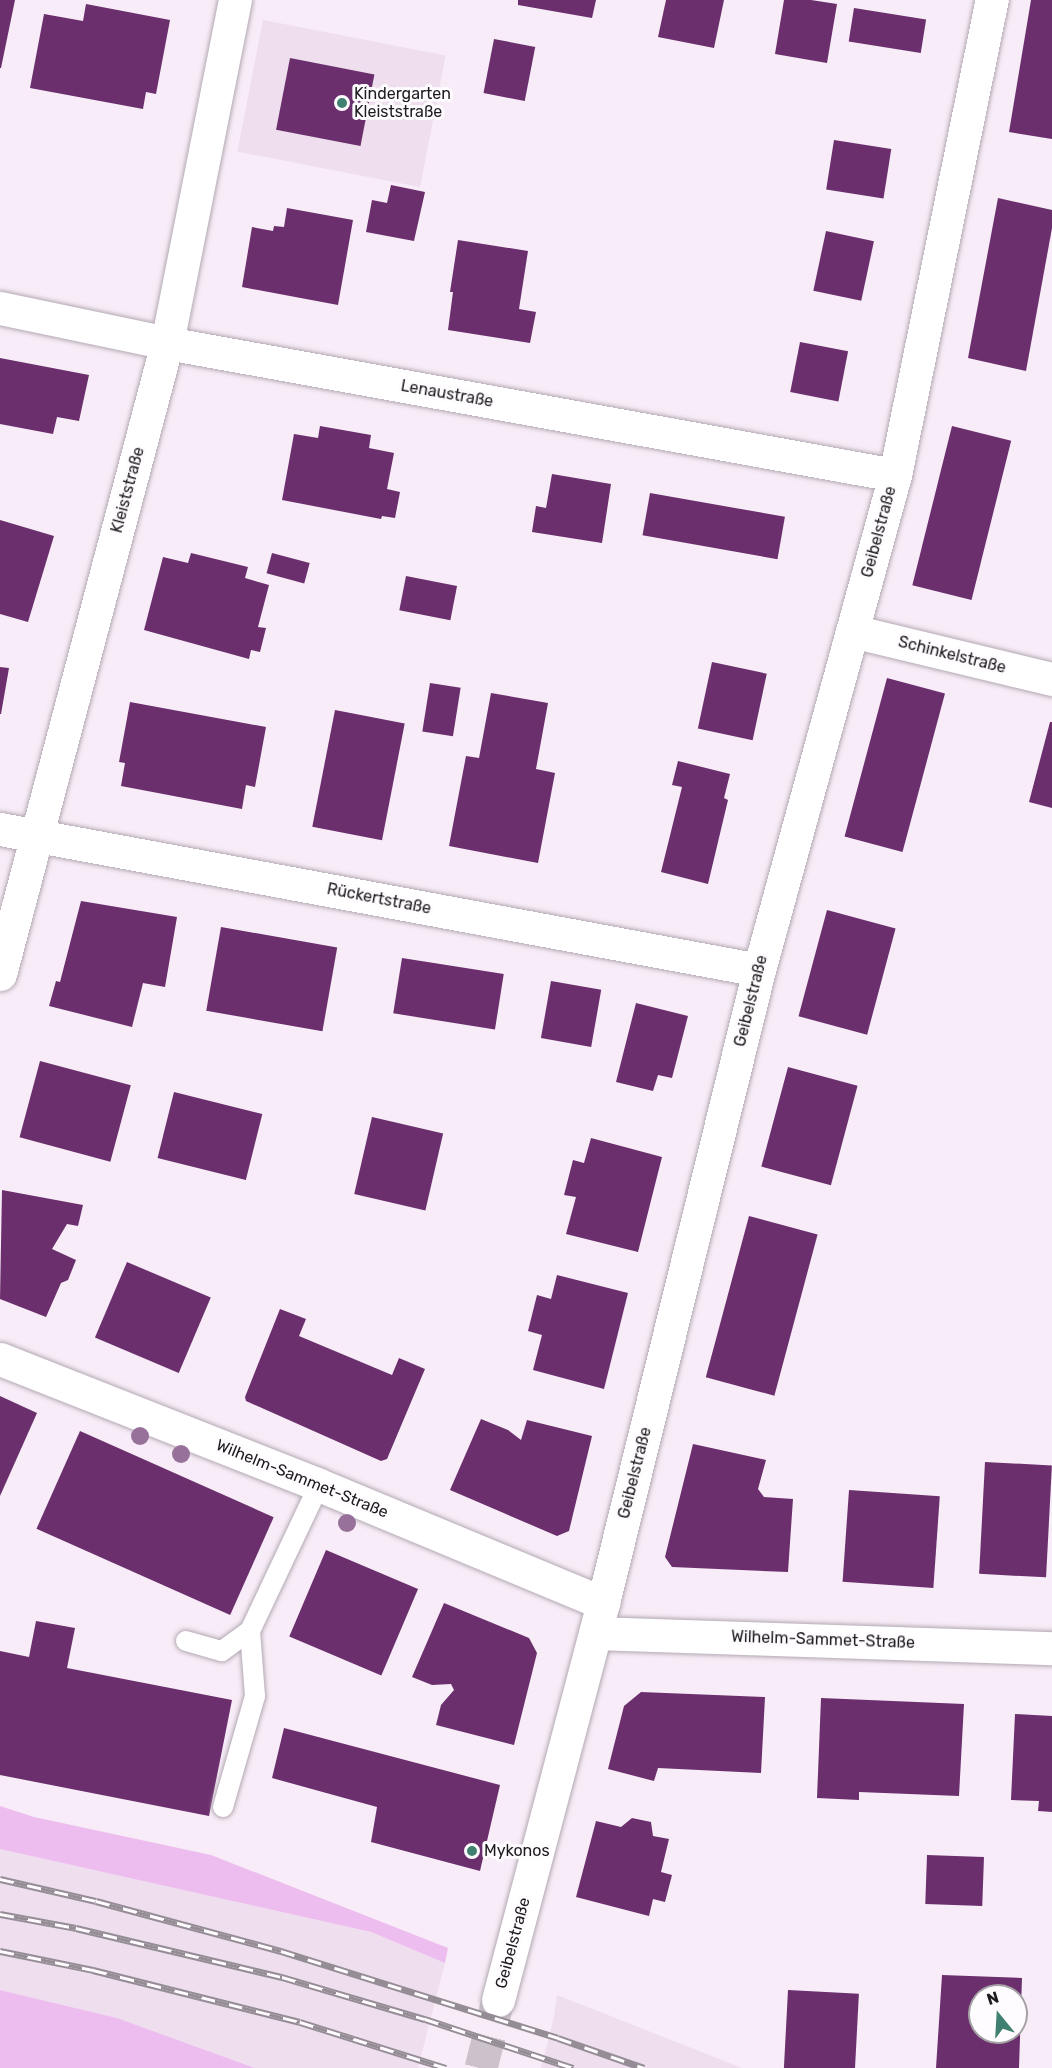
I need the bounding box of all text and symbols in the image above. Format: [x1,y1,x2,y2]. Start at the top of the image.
place label: Kindergarten Kleiststraße [354,84,451,122]
marker: Kindergarten Kleiststraße [335,96,349,110]
street label: Lenaustraße [399,376,495,412]
street label: Kleiststraße [107,445,149,535]
street label: Geibelstraße [858,484,900,580]
street label: Schinkelstraße [896,632,1008,678]
street label: Rückertstraße [325,879,433,919]
street label: Geibelstraße [730,953,772,1049]
street label: Geibelstraße [614,1425,656,1521]
street label: Wilhelm-Sammet-Straße [213,1436,391,1522]
street label: Wilhelm-Sammet-Straße [731,1627,915,1653]
place label: Mykonos [484,1841,550,1861]
marker: Mykonos [465,1844,479,1858]
street label: Geibelstraße [492,1895,534,1991]
north arrow [968,1984,1028,2044]
text: N [984,1987,1001,2009]

